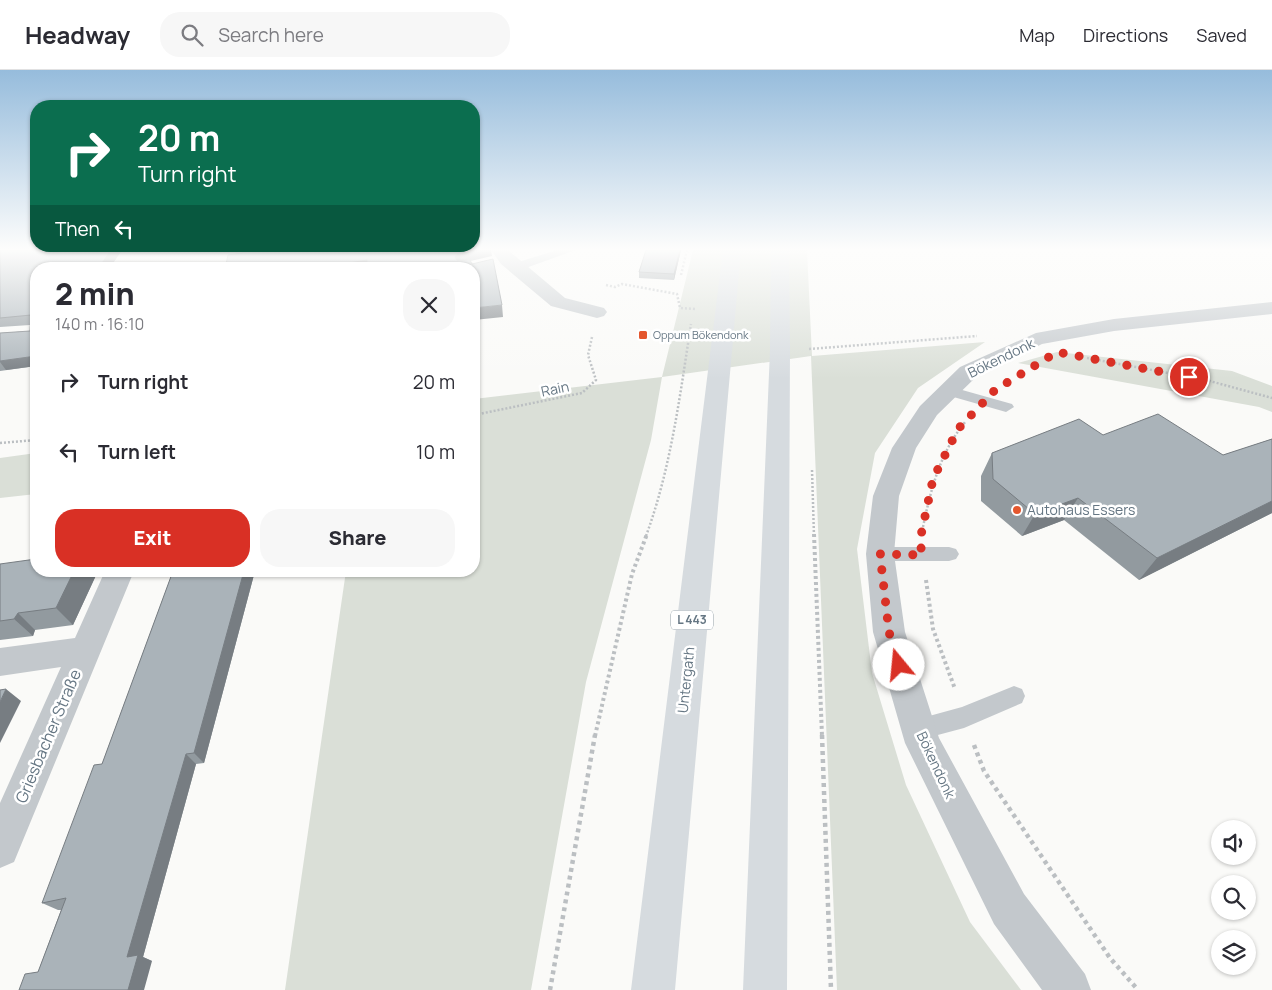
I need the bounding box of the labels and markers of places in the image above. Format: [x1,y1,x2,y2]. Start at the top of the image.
place label: Oppum Bökendonk [653,327,749,342]
marker: Oppum Bökendonk [637,329,649,341]
pin [1168,356,1210,398]
place label: Autohaus Essers [1027,500,1135,519]
marker: Autohaus Essers [1011,504,1023,516]

